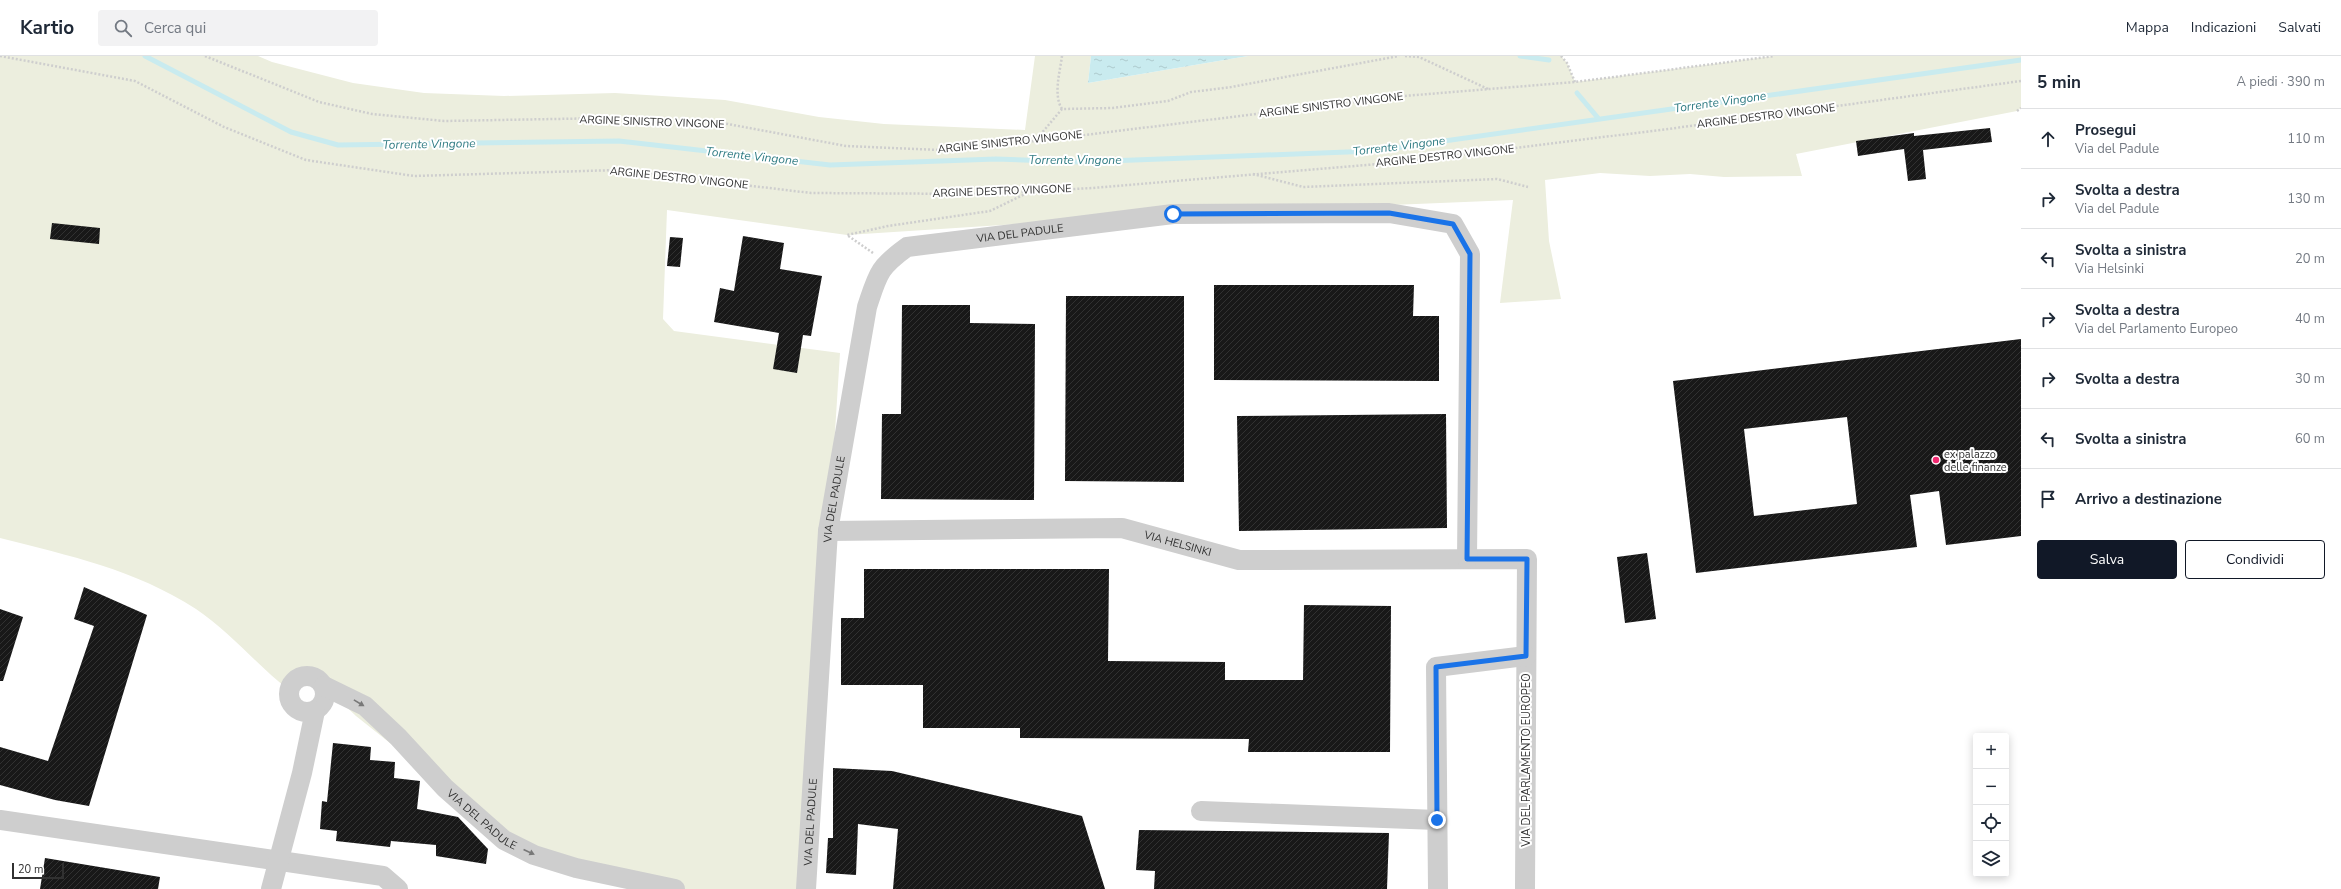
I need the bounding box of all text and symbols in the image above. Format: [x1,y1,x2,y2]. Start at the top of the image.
search box [98,10,378,46]
text: Kartio [20,15,74,41]
icon: search [112,17,134,39]
text: Cerca qui [144,18,206,38]
text: Mappa [2126,18,2169,37]
text: Indicazioni [2191,18,2256,37]
text: Salvati [2278,18,2321,37]
text: 5 min [2037,71,2081,94]
text: A piedi · 390 m [2237,73,2325,91]
water label: Torrente Vingone [1673,88,1768,116]
street label: ARGINE SINISTRO VINGONE [1258,89,1404,121]
street label: ARGINE DESTRO VINGONE [1696,100,1836,132]
street label: ARGINE SINISTRO VINGONE [579,112,725,132]
text: Prosegui [2075,120,2136,140]
street label: ARGINE SINISTRO VINGONE [937,127,1083,157]
icon: ahead [2037,128,2059,150]
text: 110 m [2287,130,2325,148]
water label: Torrente Vingone [1352,132,1447,160]
water label: Torrente Vingone [382,135,476,153]
text: Via del Padule [2075,140,2159,158]
street label: ARGINE DESTRO VINGONE [1375,141,1515,171]
water label: Torrente Vingone [705,143,800,169]
water label: Torrente Vingone [1028,152,1122,168]
street label: ARGINE DESTRO VINGONE [609,163,749,193]
text: Svolta a destra [2075,180,2180,200]
street label: ARGINE DESTRO VINGONE [932,181,1072,201]
icon: right [2037,188,2059,210]
text: 130 m [2287,190,2325,208]
text: Via del Padule [2075,200,2159,218]
route start [1164,205,1182,223]
street label: VIA DEL PADULE [975,220,1064,246]
text: Svolta a sinistra [2075,240,2186,260]
icon: left [2037,248,2059,270]
text: 20 m [2295,250,2325,268]
text: Via Helsinki [2075,260,2144,278]
text: Svolta a destra [2075,300,2180,320]
icon: right [2037,308,2059,330]
text: 40 m [2295,310,2325,328]
text: Via del Parlamento Europeo [2075,320,2238,338]
icon: right [2037,368,2059,390]
text: Svolta a destra [2075,369,2180,389]
text: 30 m [2295,370,2325,388]
icon: left [2037,428,2059,450]
text: Svolta a sinistra [2075,429,2186,449]
text: 60 m [2295,430,2325,448]
place label: ex palazzo delle finanze [1944,447,2007,475]
street label: VIA DEL PADULE [820,455,848,544]
marker: ex palazzo delle finanze [1931,455,1941,465]
icon: arrive [2037,488,2059,510]
text: Arrivo a destinazione [2075,489,2222,509]
street label: VIA HELSINKI [1142,527,1213,560]
button: Salva [2037,540,2177,579]
button: Condividi [2185,540,2325,579]
street label: VIA DEL PARLAMENTO EUROPEO [1519,673,1534,848]
one-way arrow [353,699,365,706]
map controls [1973,733,2009,877]
button: + [1973,733,2009,769]
button: − [1973,769,2009,805]
street label: VIA DEL PADULE [800,778,820,867]
street label: VIA DEL PADULE [443,785,520,853]
button: locate [1973,805,2009,841]
route end [1428,811,1446,829]
button: layers [1973,841,2009,877]
one-way arrow [524,849,535,855]
scale bar [12,861,64,880]
text: 20 m [18,862,43,877]

